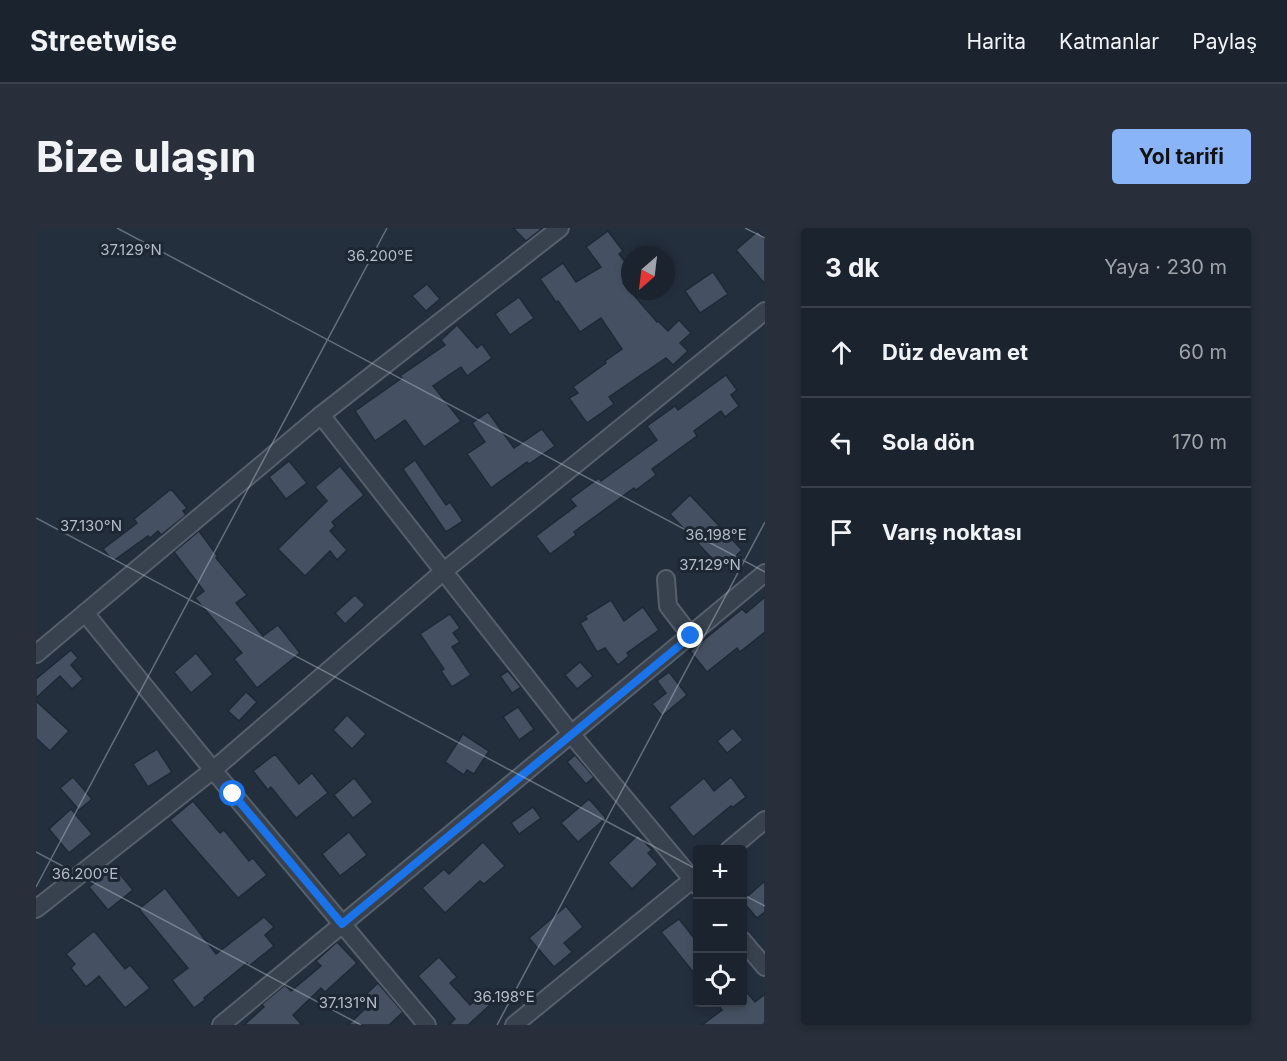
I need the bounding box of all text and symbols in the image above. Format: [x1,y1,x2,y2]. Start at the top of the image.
text: Streetwise [30,24,177,58]
text: Harita [967,29,1026,54]
text: Katmanlar [1059,29,1159,54]
text: Paylaş [1192,29,1257,54]
button: Yol tarifi [1112,129,1251,184]
text: Bize ulaşın [36,131,256,182]
text: 37.129°N [100,240,162,259]
text: 36.200°E [347,246,413,265]
north arrow [621,246,675,300]
text: 3 dk [825,252,879,283]
text: Yaya · 230 m [1104,255,1227,279]
icon: ahead [825,336,858,369]
text: Düz devam et [882,339,1028,365]
text: 60 m [1179,340,1227,364]
icon: left [825,426,858,459]
text: Sola dön [882,429,975,455]
text: 170 m [1172,430,1227,454]
text: 37.130°N [60,516,122,535]
icon: arrive [825,516,858,549]
text: Varış noktası [882,519,1022,545]
text: 36.198°E [685,525,747,544]
text: 37.129°N [679,555,741,574]
route end [677,622,703,648]
route start [219,780,245,806]
map controls [693,845,747,1007]
button: + [693,845,747,899]
text: 36.200°E [52,864,118,883]
button: − [693,899,747,953]
button: locate [693,953,747,1007]
text: 36.198°E [473,987,535,1006]
text: 37.131°N [319,993,377,1012]

